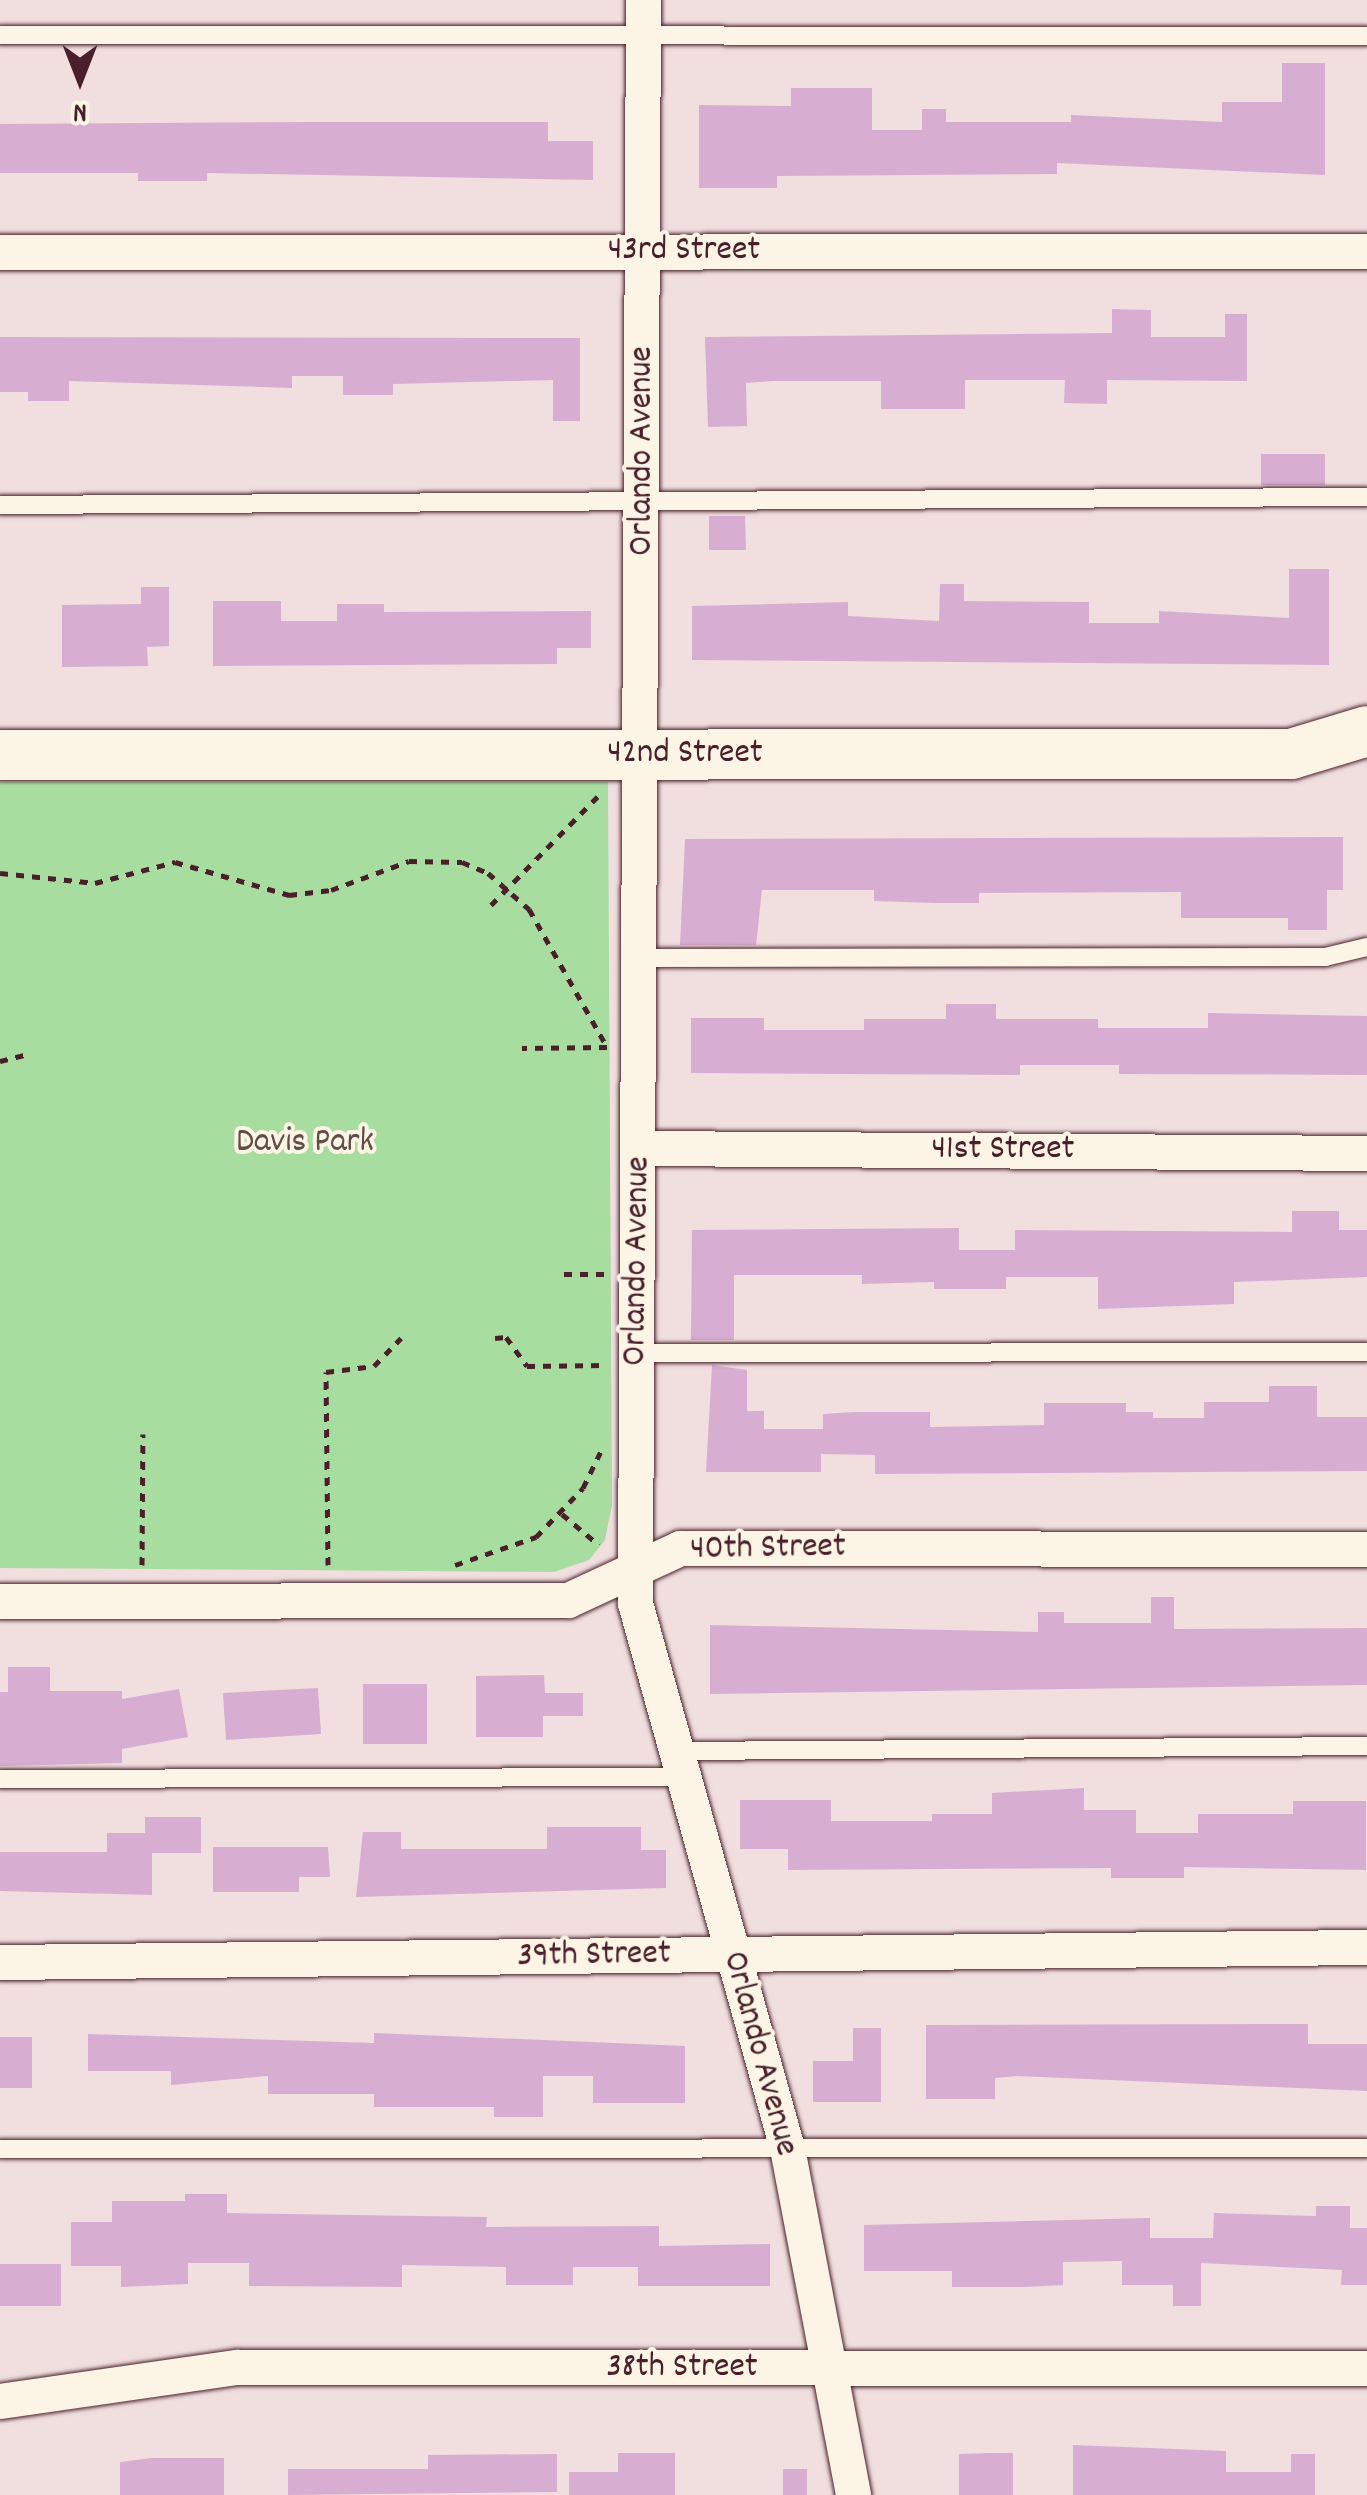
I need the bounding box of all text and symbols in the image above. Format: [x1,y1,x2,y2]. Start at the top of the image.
north arrow [30,30,130,130]
text: N [73,90,87,130]
street label: 43rd Street [608,230,760,272]
street label: Orlando Avenue [622,346,664,556]
street label: 42nd Street [607,733,763,775]
park label: Davis Park [236,1122,374,1164]
street label: 41st Street [932,1129,1074,1171]
street label: Orlando Avenue [615,1156,661,1366]
street label: 40th Street [690,1527,846,1571]
street label: 39th Street [517,1934,671,1978]
street label: Orlando Avenue [712,1947,806,2161]
street label: 38th Street [606,2347,758,2389]

